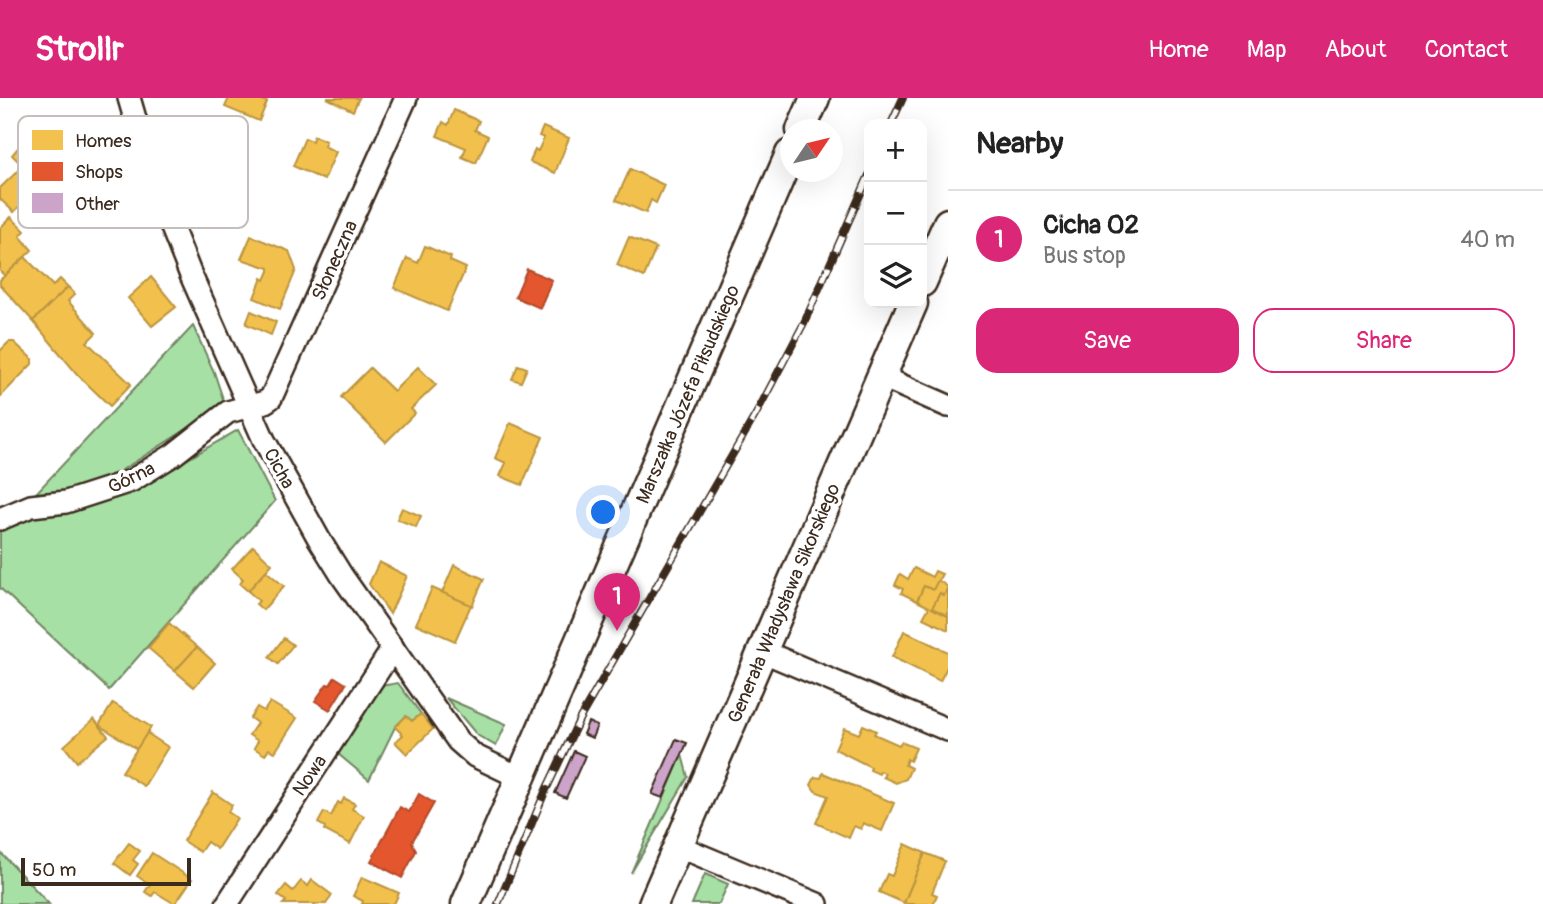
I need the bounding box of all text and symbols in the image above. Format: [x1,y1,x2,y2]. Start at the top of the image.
text: Strollr [35,29,124,70]
text: Home [1148,35,1209,64]
text: Map [1247,35,1287,64]
text: About [1325,35,1387,64]
text: Contact [1425,35,1508,64]
legend [18,116,248,228]
north arrow [780,119,843,182]
map controls [864,119,927,308]
button: + [864,119,927,182]
text: Nearby [976,125,1063,162]
text: Homes [75,129,132,153]
text: Shops [75,160,123,184]
button: − [864,182,927,245]
text: Other [75,192,120,216]
text: Cicha 02 [1043,209,1139,241]
street label: Słoneczna [307,217,363,304]
text: 1 [995,225,1004,254]
text: 40 m [1461,225,1515,254]
text: Bus stop [1043,241,1126,270]
button: layers [864,245,927,308]
street label: Marszałka Józefa Piłsudskiego [631,281,745,507]
button: Save [976,308,1239,373]
button: Share [1253,308,1515,373]
street label: Cicha [258,444,300,493]
street label: Górna [104,456,159,500]
street label: Generała Władysława Sikorskiego [722,480,845,727]
your location [586,495,620,529]
pin: 1 [594,573,640,631]
street label: Nowa [287,750,332,801]
scale bar [21,855,191,887]
text: 50 m [32,858,76,882]

